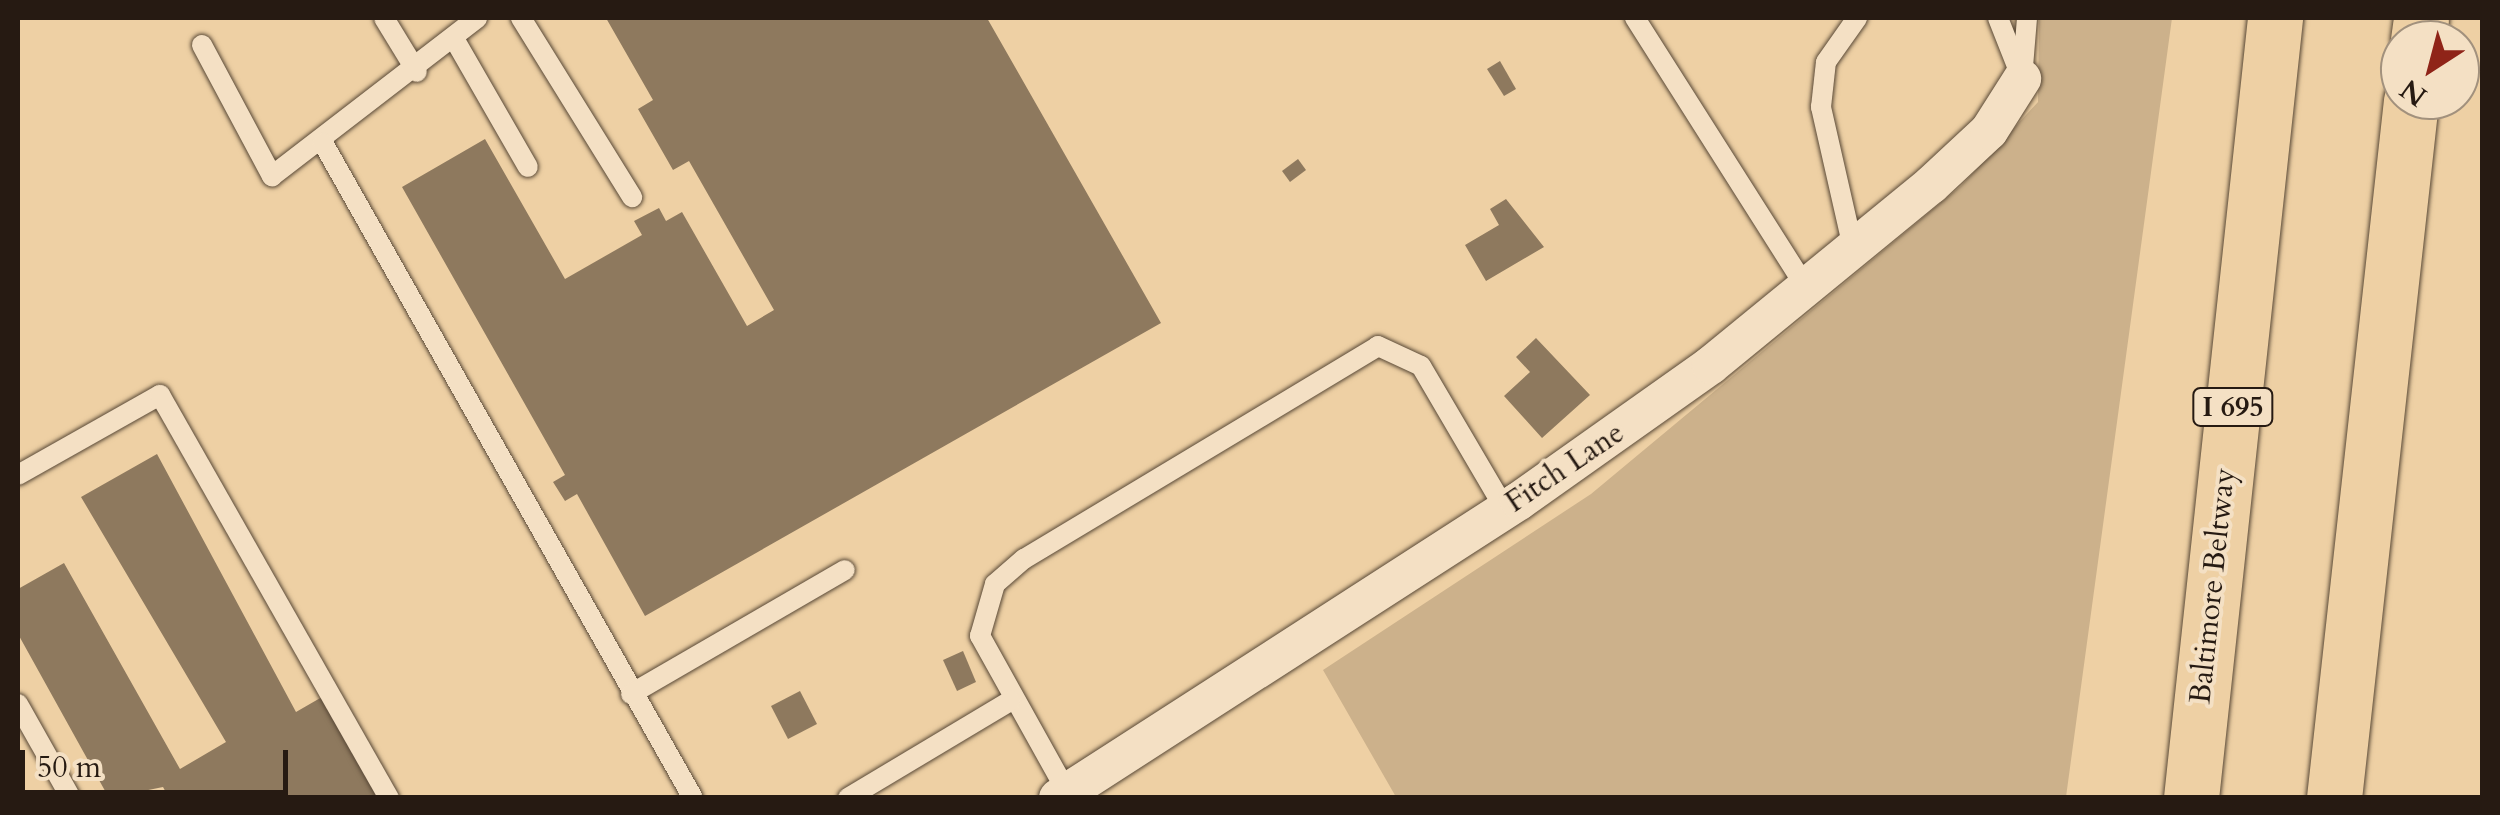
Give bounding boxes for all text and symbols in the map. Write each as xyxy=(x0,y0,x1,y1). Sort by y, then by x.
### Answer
north arrow xyxy=(2380,20,2480,120)
text: N xyxy=(2393,70,2435,115)
road number: I 695 xyxy=(2190,384,2276,430)
street label: Fitch Lane xyxy=(1499,415,1631,521)
street label: Baltimore Beltway xyxy=(2183,466,2243,706)
scale bar xyxy=(25,730,292,792)
text: 50 m xyxy=(37,747,101,788)

